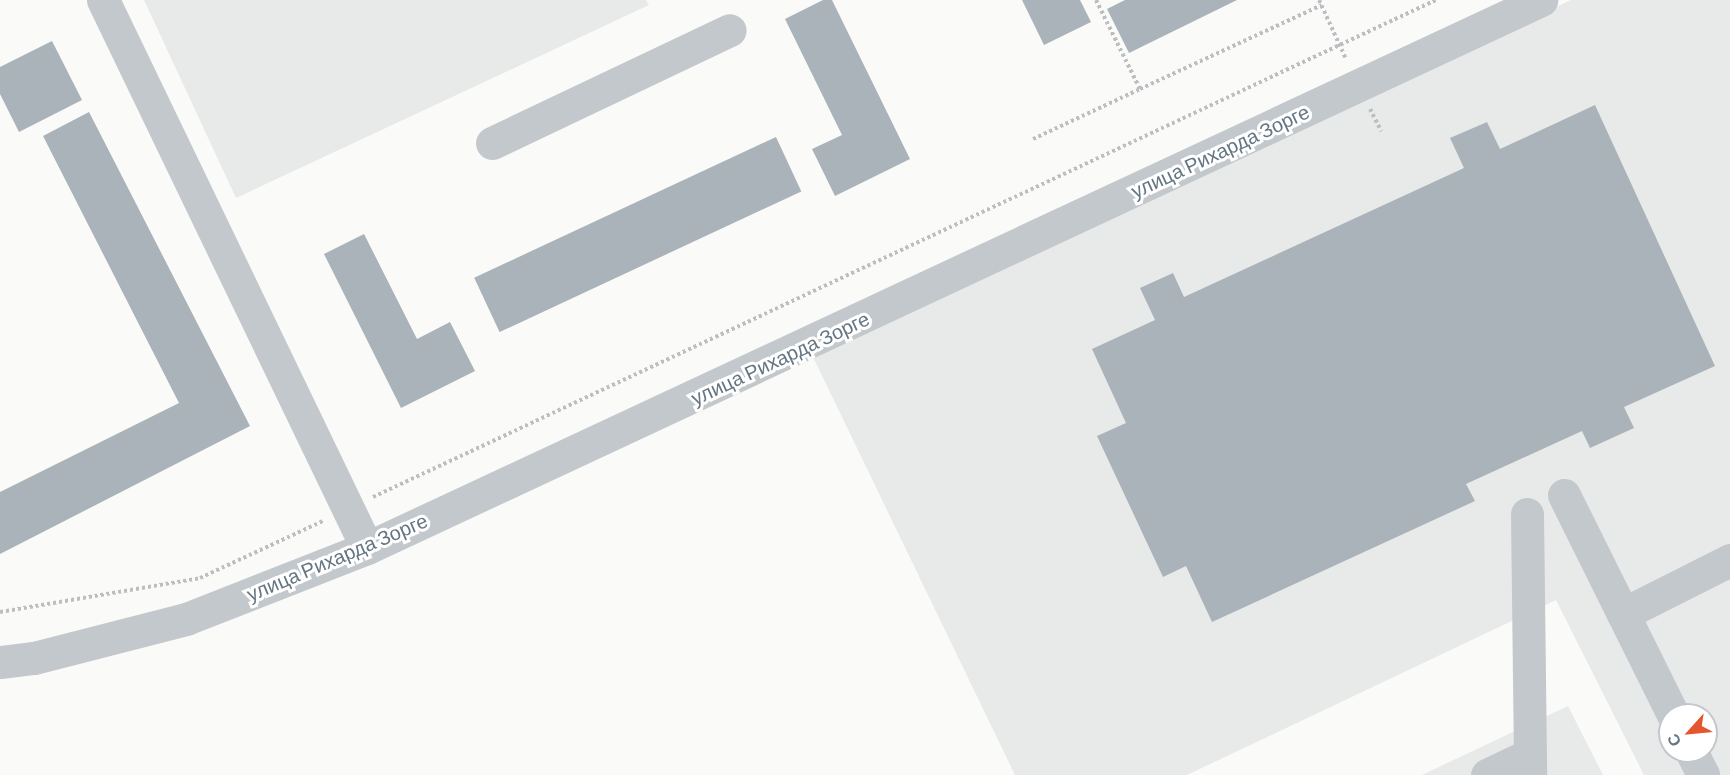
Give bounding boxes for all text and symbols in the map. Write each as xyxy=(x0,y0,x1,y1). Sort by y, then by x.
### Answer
street label: улица Рихарда Зорге xyxy=(1127,99,1313,203)
street label: улица Рихарда Зорге xyxy=(687,306,873,410)
street label: улица Рихарда Зорге xyxy=(243,508,431,606)
north arrow xyxy=(1658,703,1718,763)
text: С xyxy=(1662,731,1684,750)

